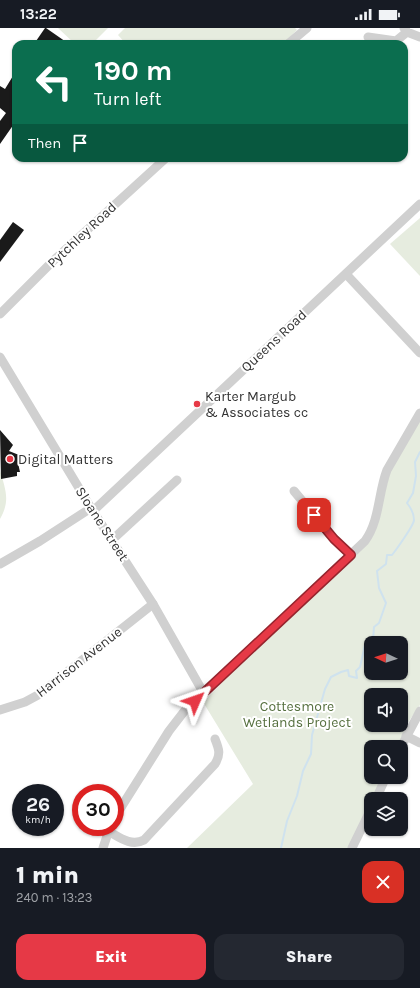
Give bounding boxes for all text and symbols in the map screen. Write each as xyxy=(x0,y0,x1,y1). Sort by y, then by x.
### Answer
text: 13:22 xyxy=(20,5,57,23)
text: 190 m xyxy=(94,54,172,87)
icon: left xyxy=(28,56,80,108)
text: Turn left xyxy=(94,88,162,110)
icon: arrive xyxy=(69,132,91,154)
text: Then xyxy=(28,134,61,152)
street label: Pytchley Road xyxy=(44,199,120,271)
street label: Queens Road xyxy=(238,306,310,376)
place label: Karter Margub & Associates cc xyxy=(205,388,308,421)
marker: Karter Margub & Associates cc xyxy=(192,399,202,409)
place label: Digital Matters xyxy=(18,451,113,468)
marker: Digital Matters xyxy=(5,454,15,464)
street label: Sloane Street xyxy=(72,484,132,564)
pin xyxy=(297,498,331,532)
icon: arrive xyxy=(303,504,325,526)
street label: Harrison Avenue xyxy=(33,623,125,701)
north arrow xyxy=(364,636,408,680)
map controls xyxy=(364,636,408,836)
position arrow xyxy=(174,680,216,722)
button: sound xyxy=(364,688,408,732)
park label: Cottesmore Wetlands Project xyxy=(243,698,351,731)
button: search xyxy=(364,740,408,784)
speed limit sign: 30 xyxy=(72,784,124,836)
button: layers xyxy=(364,792,408,836)
text: 26 xyxy=(26,793,50,816)
text: km/h xyxy=(25,814,51,826)
text: 1 min xyxy=(16,861,79,889)
button: close xyxy=(362,861,404,903)
text: 240 m · 13:23 xyxy=(16,890,92,905)
button: Exit xyxy=(16,934,206,980)
button: Share xyxy=(214,934,404,980)

